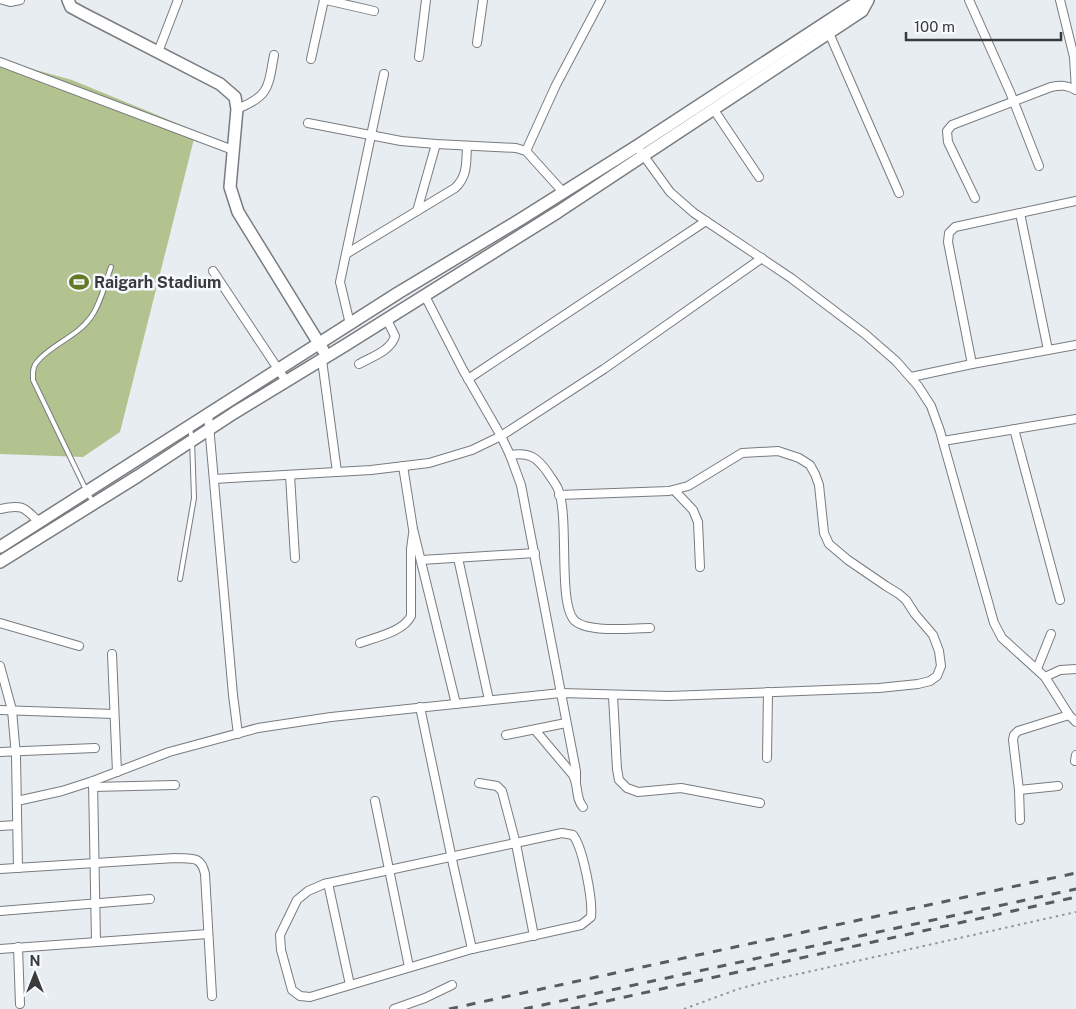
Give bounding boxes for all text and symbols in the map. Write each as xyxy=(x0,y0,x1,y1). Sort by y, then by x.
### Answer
scale bar xyxy=(906,10,1061,42)
text: 100 m xyxy=(914,18,955,35)
sports icon: Raigarh Stadium xyxy=(68,271,90,293)
place label: Raigarh Stadium xyxy=(94,273,221,292)
north arrow xyxy=(10,949,60,999)
text: N xyxy=(30,953,40,969)

